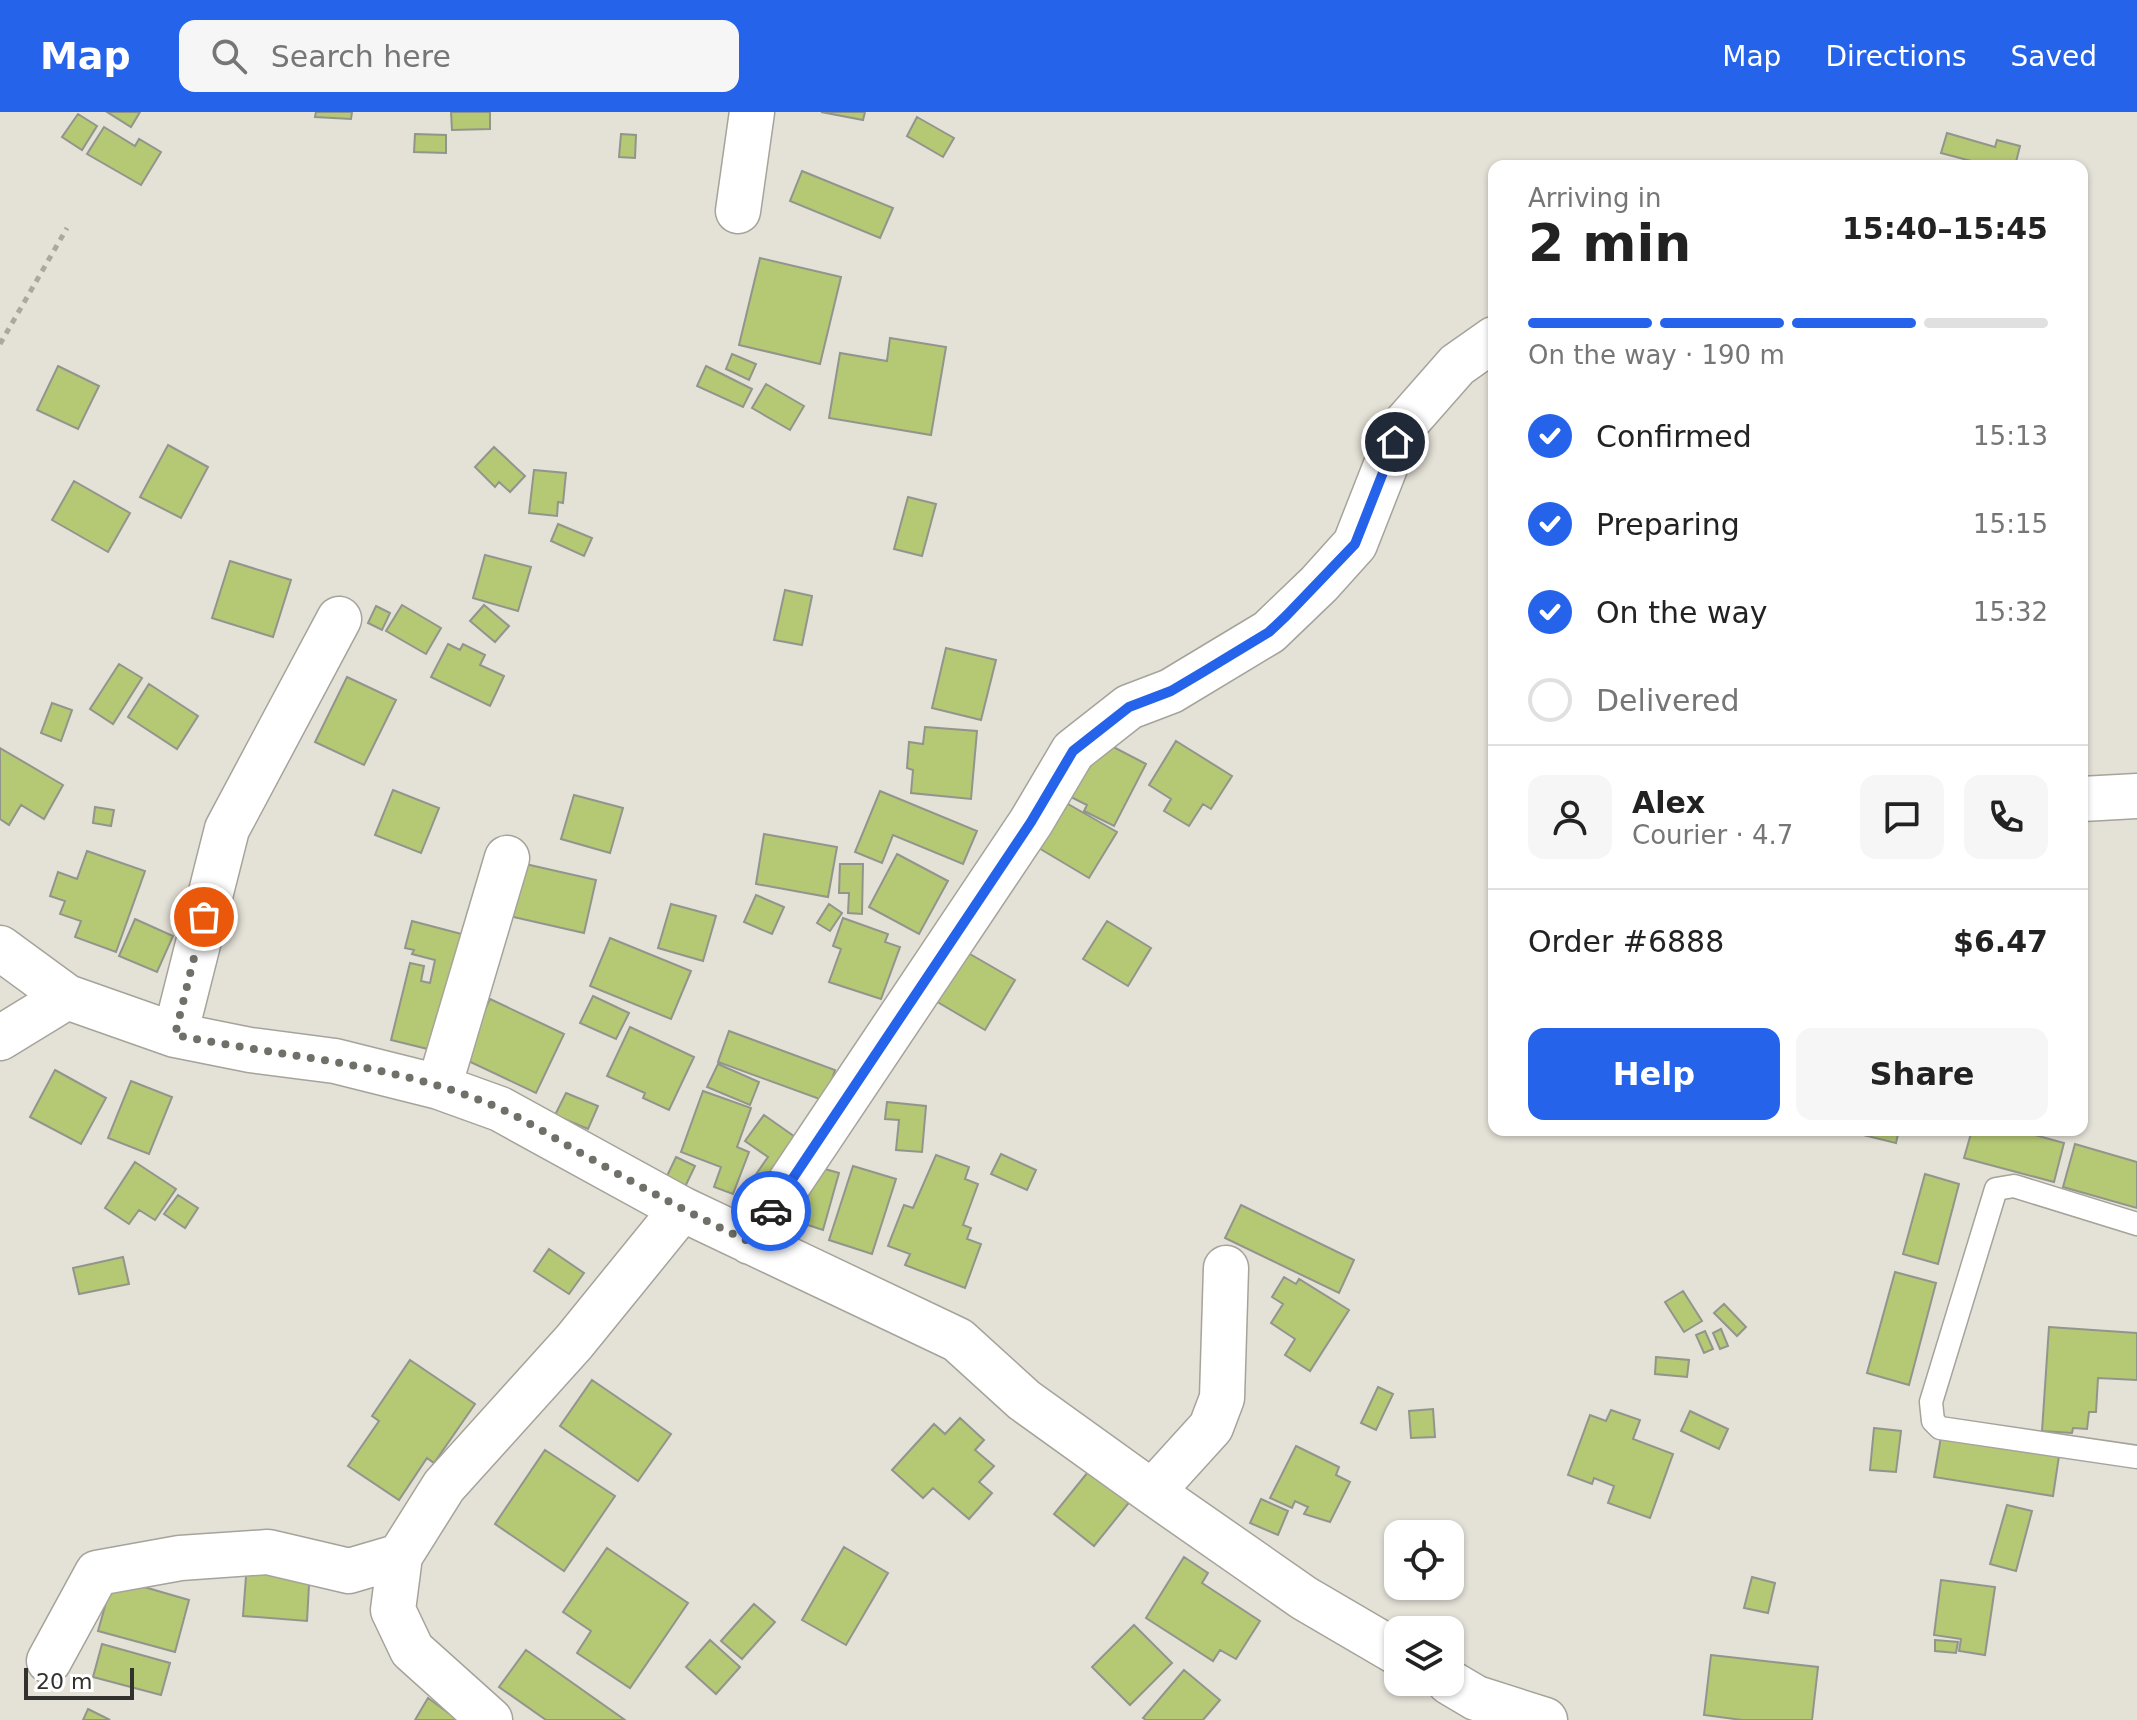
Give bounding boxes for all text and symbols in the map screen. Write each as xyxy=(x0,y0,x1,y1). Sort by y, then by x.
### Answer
search box xyxy=(179,20,739,92)
text: Map xyxy=(40,34,131,78)
icon: search xyxy=(207,34,251,78)
text: Search here xyxy=(271,39,451,74)
text: Map xyxy=(1722,40,1781,73)
text: Directions xyxy=(1825,40,1966,73)
text: Saved xyxy=(2010,40,2097,73)
text: Arriving in xyxy=(1528,183,1662,213)
text: 15:40–15:45 xyxy=(1842,211,2048,246)
text: 2 min xyxy=(1528,213,1691,273)
text: On the way · 190 m xyxy=(1528,340,1785,370)
pin xyxy=(1361,408,1429,476)
icon: check xyxy=(1528,414,1572,458)
text: Confirmed xyxy=(1596,419,1752,454)
icon: home xyxy=(1373,420,1417,464)
text: 15:13 xyxy=(1973,421,2048,451)
icon: check xyxy=(1528,502,1572,546)
text: Preparing xyxy=(1596,507,1740,542)
text: 15:15 xyxy=(1973,509,2048,539)
icon: check xyxy=(1528,590,1572,634)
text: On the way xyxy=(1596,595,1768,630)
text: 15:32 xyxy=(1973,597,2048,627)
text: Delivered xyxy=(1596,683,1740,718)
button: person xyxy=(1528,775,1612,859)
button: chat xyxy=(1860,775,1944,859)
button: phone xyxy=(1964,775,2048,859)
text: Alex xyxy=(1632,785,1705,820)
text: Courier · 4.7 xyxy=(1632,820,1793,850)
pin xyxy=(170,883,238,951)
icon: bag xyxy=(182,895,226,939)
text: Order #6888 xyxy=(1528,924,1724,959)
text: $6.47 xyxy=(1953,924,2048,959)
button: Help xyxy=(1528,1028,1780,1120)
button: Share xyxy=(1796,1028,2048,1120)
courier xyxy=(731,1171,811,1251)
icon: car xyxy=(749,1189,793,1233)
map controls xyxy=(1384,1520,1464,1696)
button: locate xyxy=(1384,1520,1464,1600)
button: layers xyxy=(1384,1616,1464,1696)
scale bar xyxy=(24,1664,134,1700)
text: 20 m xyxy=(36,1669,92,1694)

